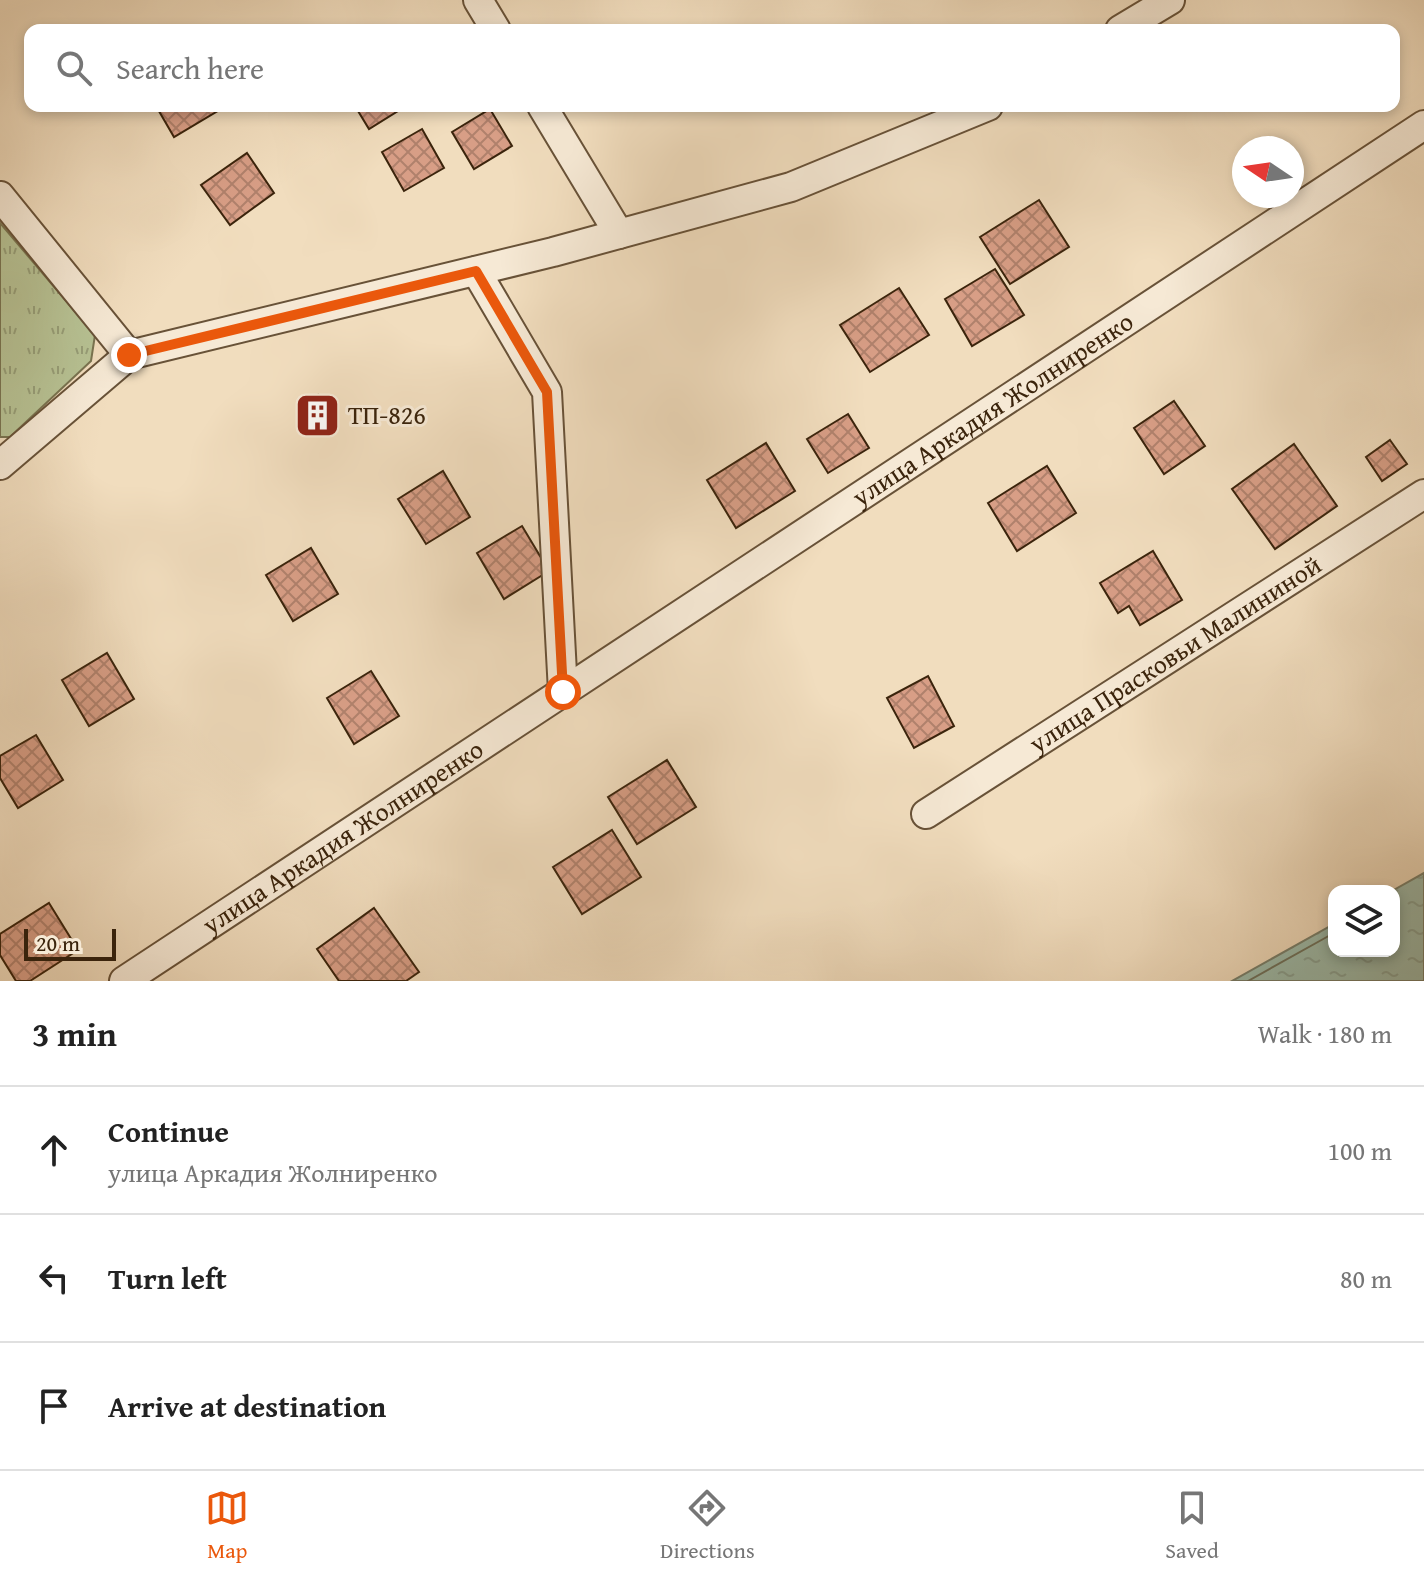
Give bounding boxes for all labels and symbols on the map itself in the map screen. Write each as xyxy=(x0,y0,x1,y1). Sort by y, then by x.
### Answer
north arrow xyxy=(1232,136,1304,208)
street label: улица Аркадия Жолниренко xyxy=(843,302,1141,516)
route end xyxy=(111,337,147,373)
building icon: ТП-826 xyxy=(293,391,341,439)
place label: ТП-826 xyxy=(348,395,426,434)
street label: улица Прасковьи Малининой xyxy=(1020,545,1329,763)
route start xyxy=(545,674,581,710)
street label: улица Аркадия Жолниренко xyxy=(193,730,491,944)
scale bar xyxy=(24,925,116,961)

